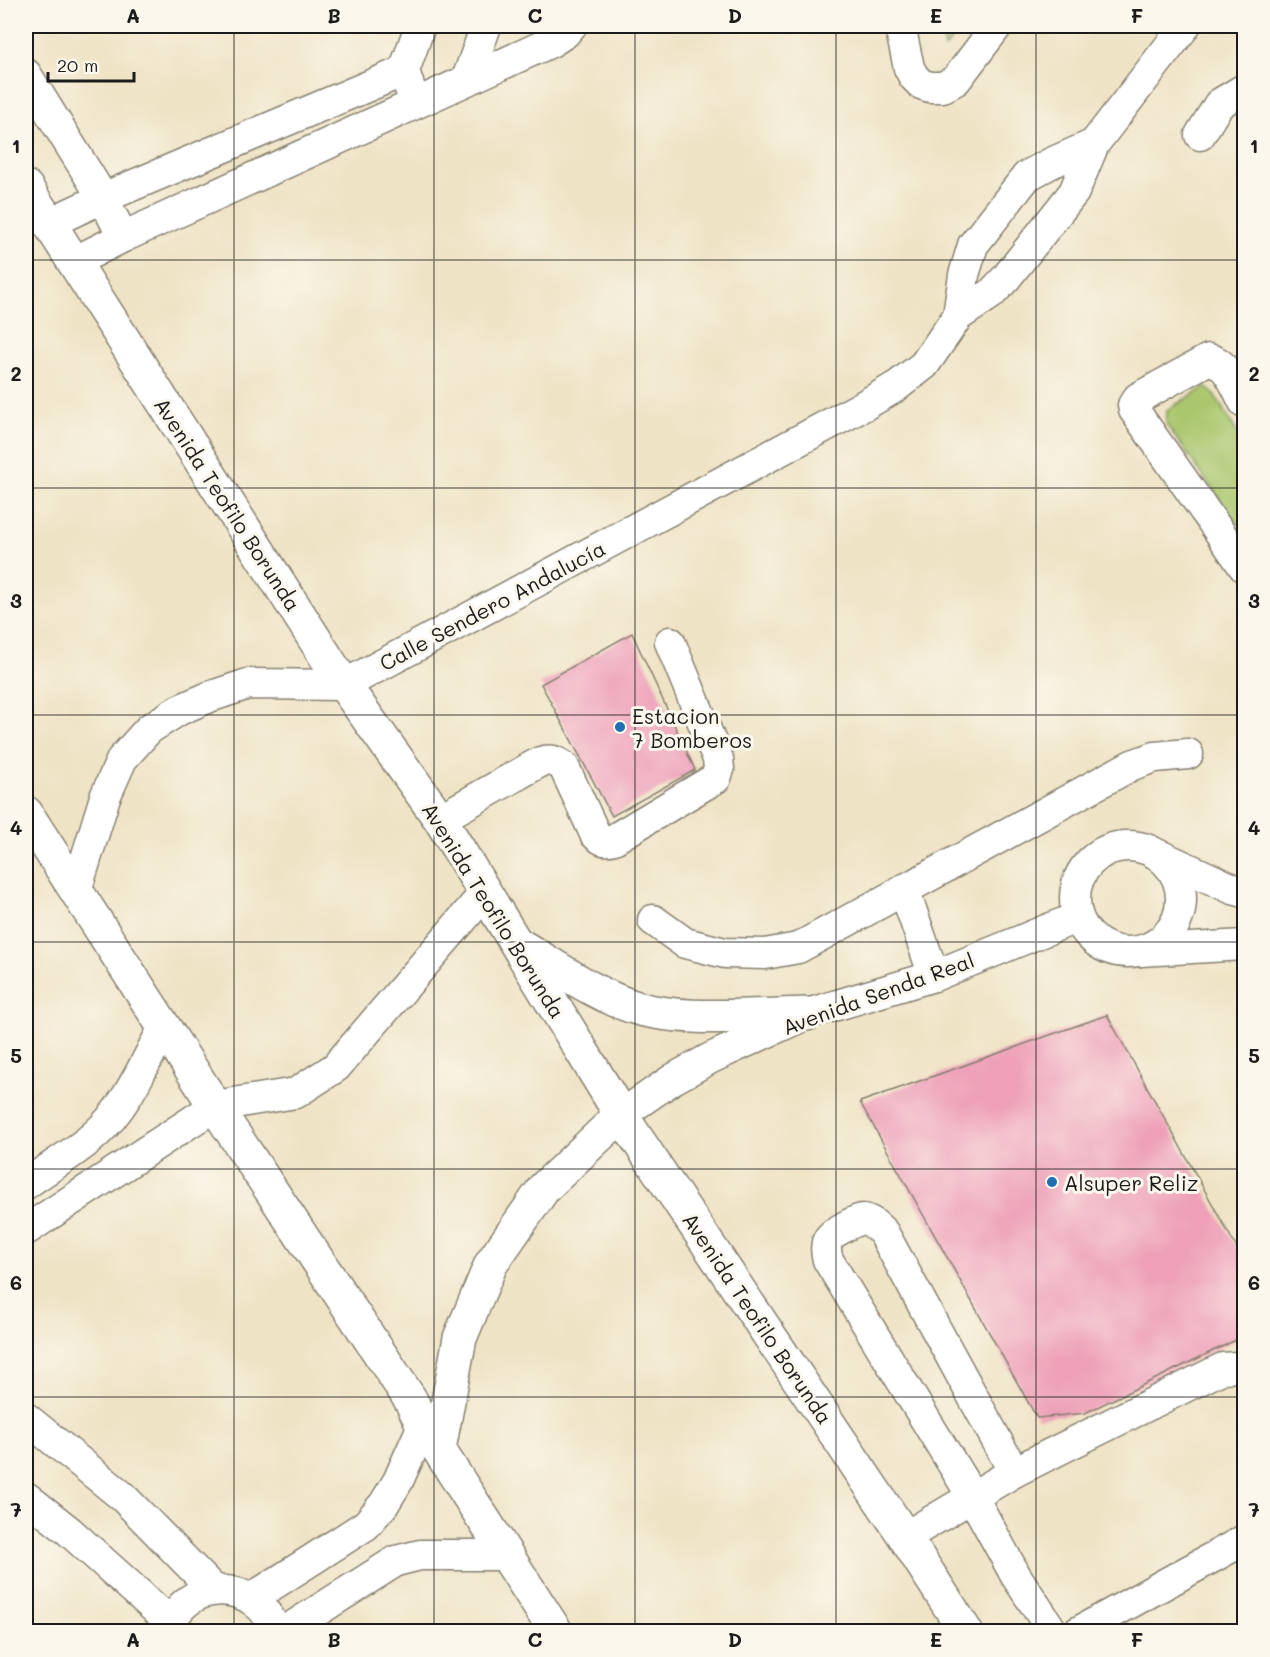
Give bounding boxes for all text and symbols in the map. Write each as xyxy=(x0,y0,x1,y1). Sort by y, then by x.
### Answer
text: A xyxy=(126,2,140,28)
text: B xyxy=(327,2,341,28)
text: C xyxy=(528,2,543,28)
text: D xyxy=(728,2,742,28)
text: E xyxy=(930,2,942,28)
text: F xyxy=(1131,2,1144,28)
scale bar xyxy=(48,45,134,83)
text: 20 m xyxy=(57,53,98,77)
text: 1 xyxy=(12,132,20,158)
text: 1 xyxy=(1250,132,1258,158)
text: 2 xyxy=(10,360,22,386)
text: 2 xyxy=(1248,360,1260,386)
street label: Avenida Teofilo Borunda xyxy=(149,392,307,616)
street label: Calle Sendero Andalucía xyxy=(374,534,610,676)
text: 3 xyxy=(10,587,22,613)
text: 3 xyxy=(1248,587,1260,613)
place label: Estacion 7 Bomberos xyxy=(632,702,752,753)
marker: Estacion 7 Bomberos xyxy=(613,720,627,734)
street label: Avenida Teofilo Borunda xyxy=(416,797,572,1023)
text: 4 xyxy=(10,814,23,840)
text: 4 xyxy=(1248,814,1261,840)
street label: Avenida Senda Real xyxy=(778,946,978,1040)
text: 5 xyxy=(10,1042,22,1068)
text: 5 xyxy=(1248,1042,1260,1068)
place label: Alsuper Reliz xyxy=(1064,1169,1199,1196)
marker: Alsuper Reliz xyxy=(1045,1175,1059,1189)
street label: Avenida Teofilo Borunda xyxy=(677,1207,839,1429)
text: 6 xyxy=(10,1269,22,1295)
text: 6 xyxy=(1248,1269,1260,1295)
text: 7 xyxy=(10,1496,22,1522)
text: 7 xyxy=(1248,1496,1260,1522)
text: A xyxy=(126,1626,140,1652)
text: B xyxy=(327,1626,341,1652)
text: C xyxy=(528,1626,543,1652)
text: D xyxy=(728,1626,742,1652)
text: E xyxy=(930,1626,942,1652)
text: F xyxy=(1131,1626,1144,1652)

